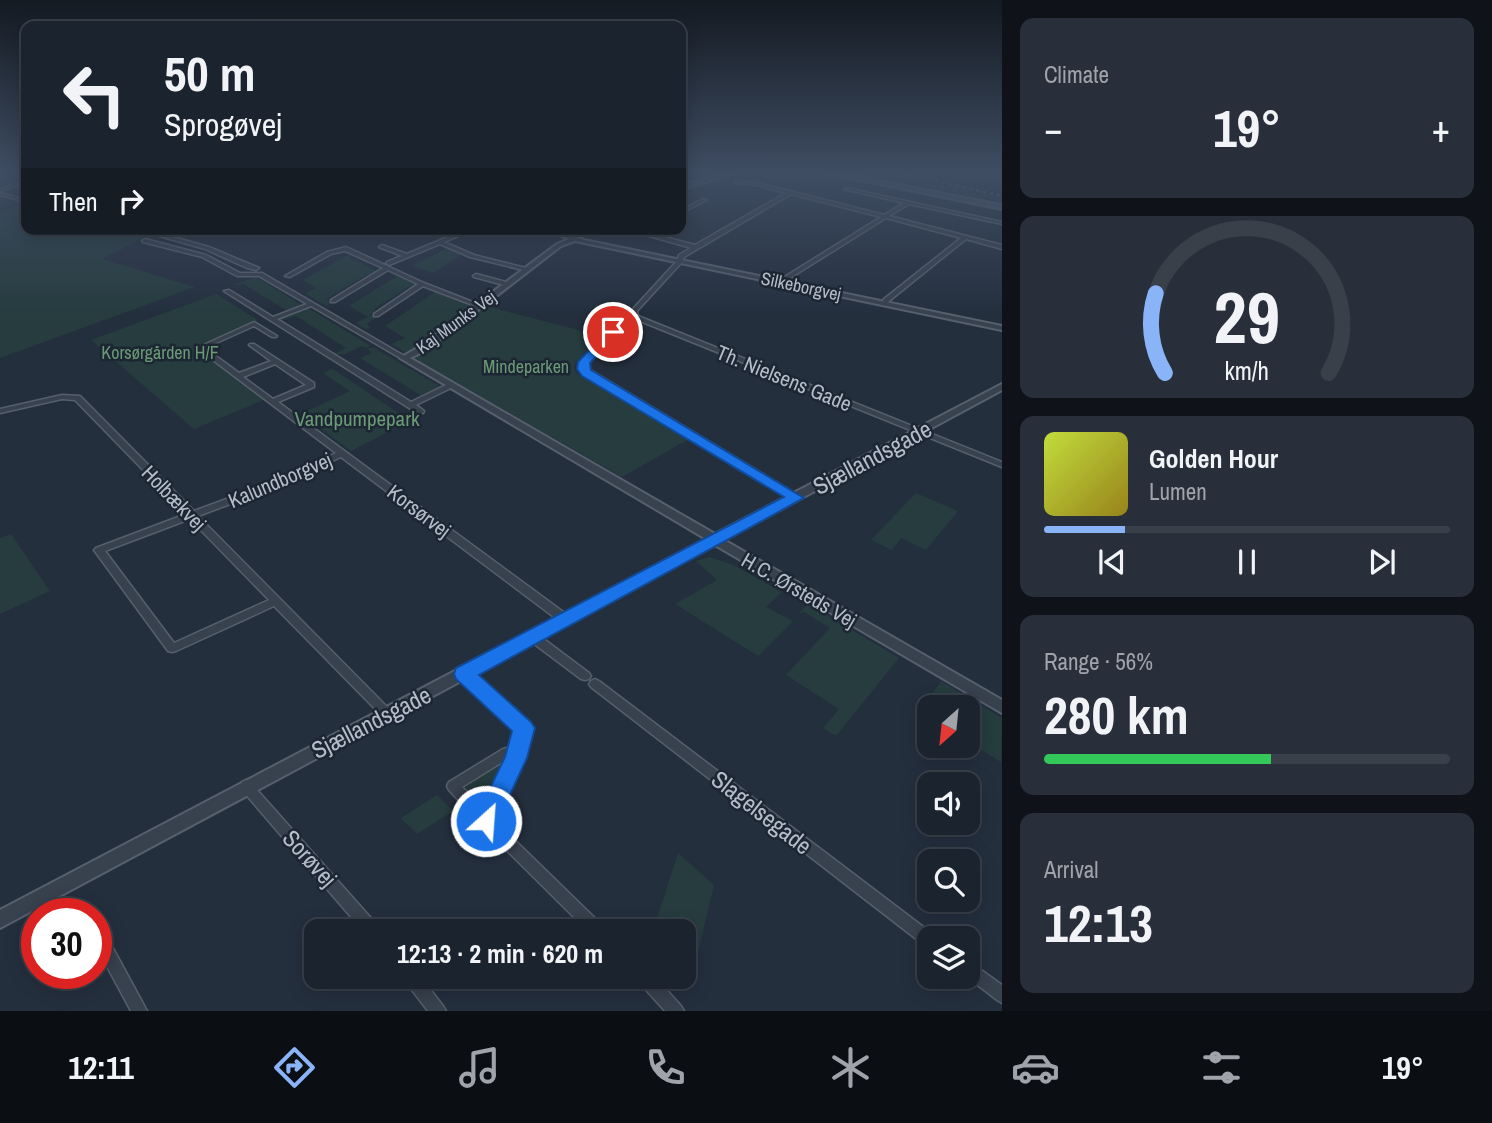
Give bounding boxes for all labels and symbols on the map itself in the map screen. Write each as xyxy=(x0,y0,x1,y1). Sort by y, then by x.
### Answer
street label: Silkeborgvej xyxy=(759,265,843,307)
street label: Kaj Munks Vej xyxy=(411,284,501,360)
pin xyxy=(583,302,643,362)
street label: Th. Nielsens Gade xyxy=(712,338,856,418)
park label: Korsørgården H/F xyxy=(101,340,219,365)
park label: Mindeparken xyxy=(483,354,569,379)
park label: Vandpumpepark xyxy=(294,404,420,433)
street label: Sjællandsgade xyxy=(807,412,937,502)
street label: Kalundborgvej xyxy=(224,445,336,515)
street label: Holbækvej xyxy=(135,459,213,537)
street label: Korsørvej xyxy=(381,478,457,544)
street label: H.C. Ørsteds Vej xyxy=(736,545,862,635)
street label: Sjællandsgade xyxy=(306,678,436,766)
north arrow xyxy=(917,695,980,758)
street label: Slagelsegade xyxy=(705,763,819,861)
position arrow xyxy=(449,784,523,858)
street label: Sorøvej xyxy=(276,822,344,894)
speed limit sign: 30 xyxy=(21,898,112,989)

